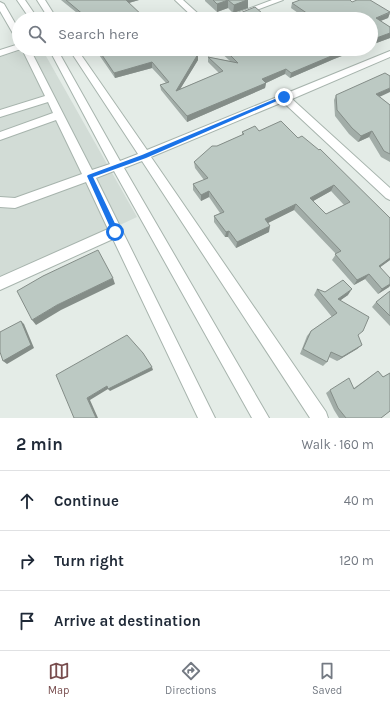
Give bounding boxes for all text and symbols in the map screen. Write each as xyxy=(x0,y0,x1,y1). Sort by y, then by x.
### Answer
search box xyxy=(12,12,378,56)
icon: search xyxy=(26,23,48,45)
text: Search here xyxy=(58,25,139,43)
route end xyxy=(275,88,293,106)
route start xyxy=(106,223,124,241)
text: 2 min xyxy=(16,434,63,454)
text: Walk · 160 m xyxy=(301,437,374,452)
icon: ahead xyxy=(16,490,38,512)
text: Continue xyxy=(54,492,119,510)
text: 40 m xyxy=(344,493,374,508)
icon: right xyxy=(16,550,38,572)
text: Turn right xyxy=(54,552,124,570)
text: 120 m xyxy=(339,553,374,568)
icon: arrive xyxy=(16,610,38,632)
text: Arrive at destination xyxy=(54,612,201,630)
tab: Map xyxy=(48,660,70,697)
tab: Directions xyxy=(165,660,217,697)
tab: Saved xyxy=(312,660,342,697)

